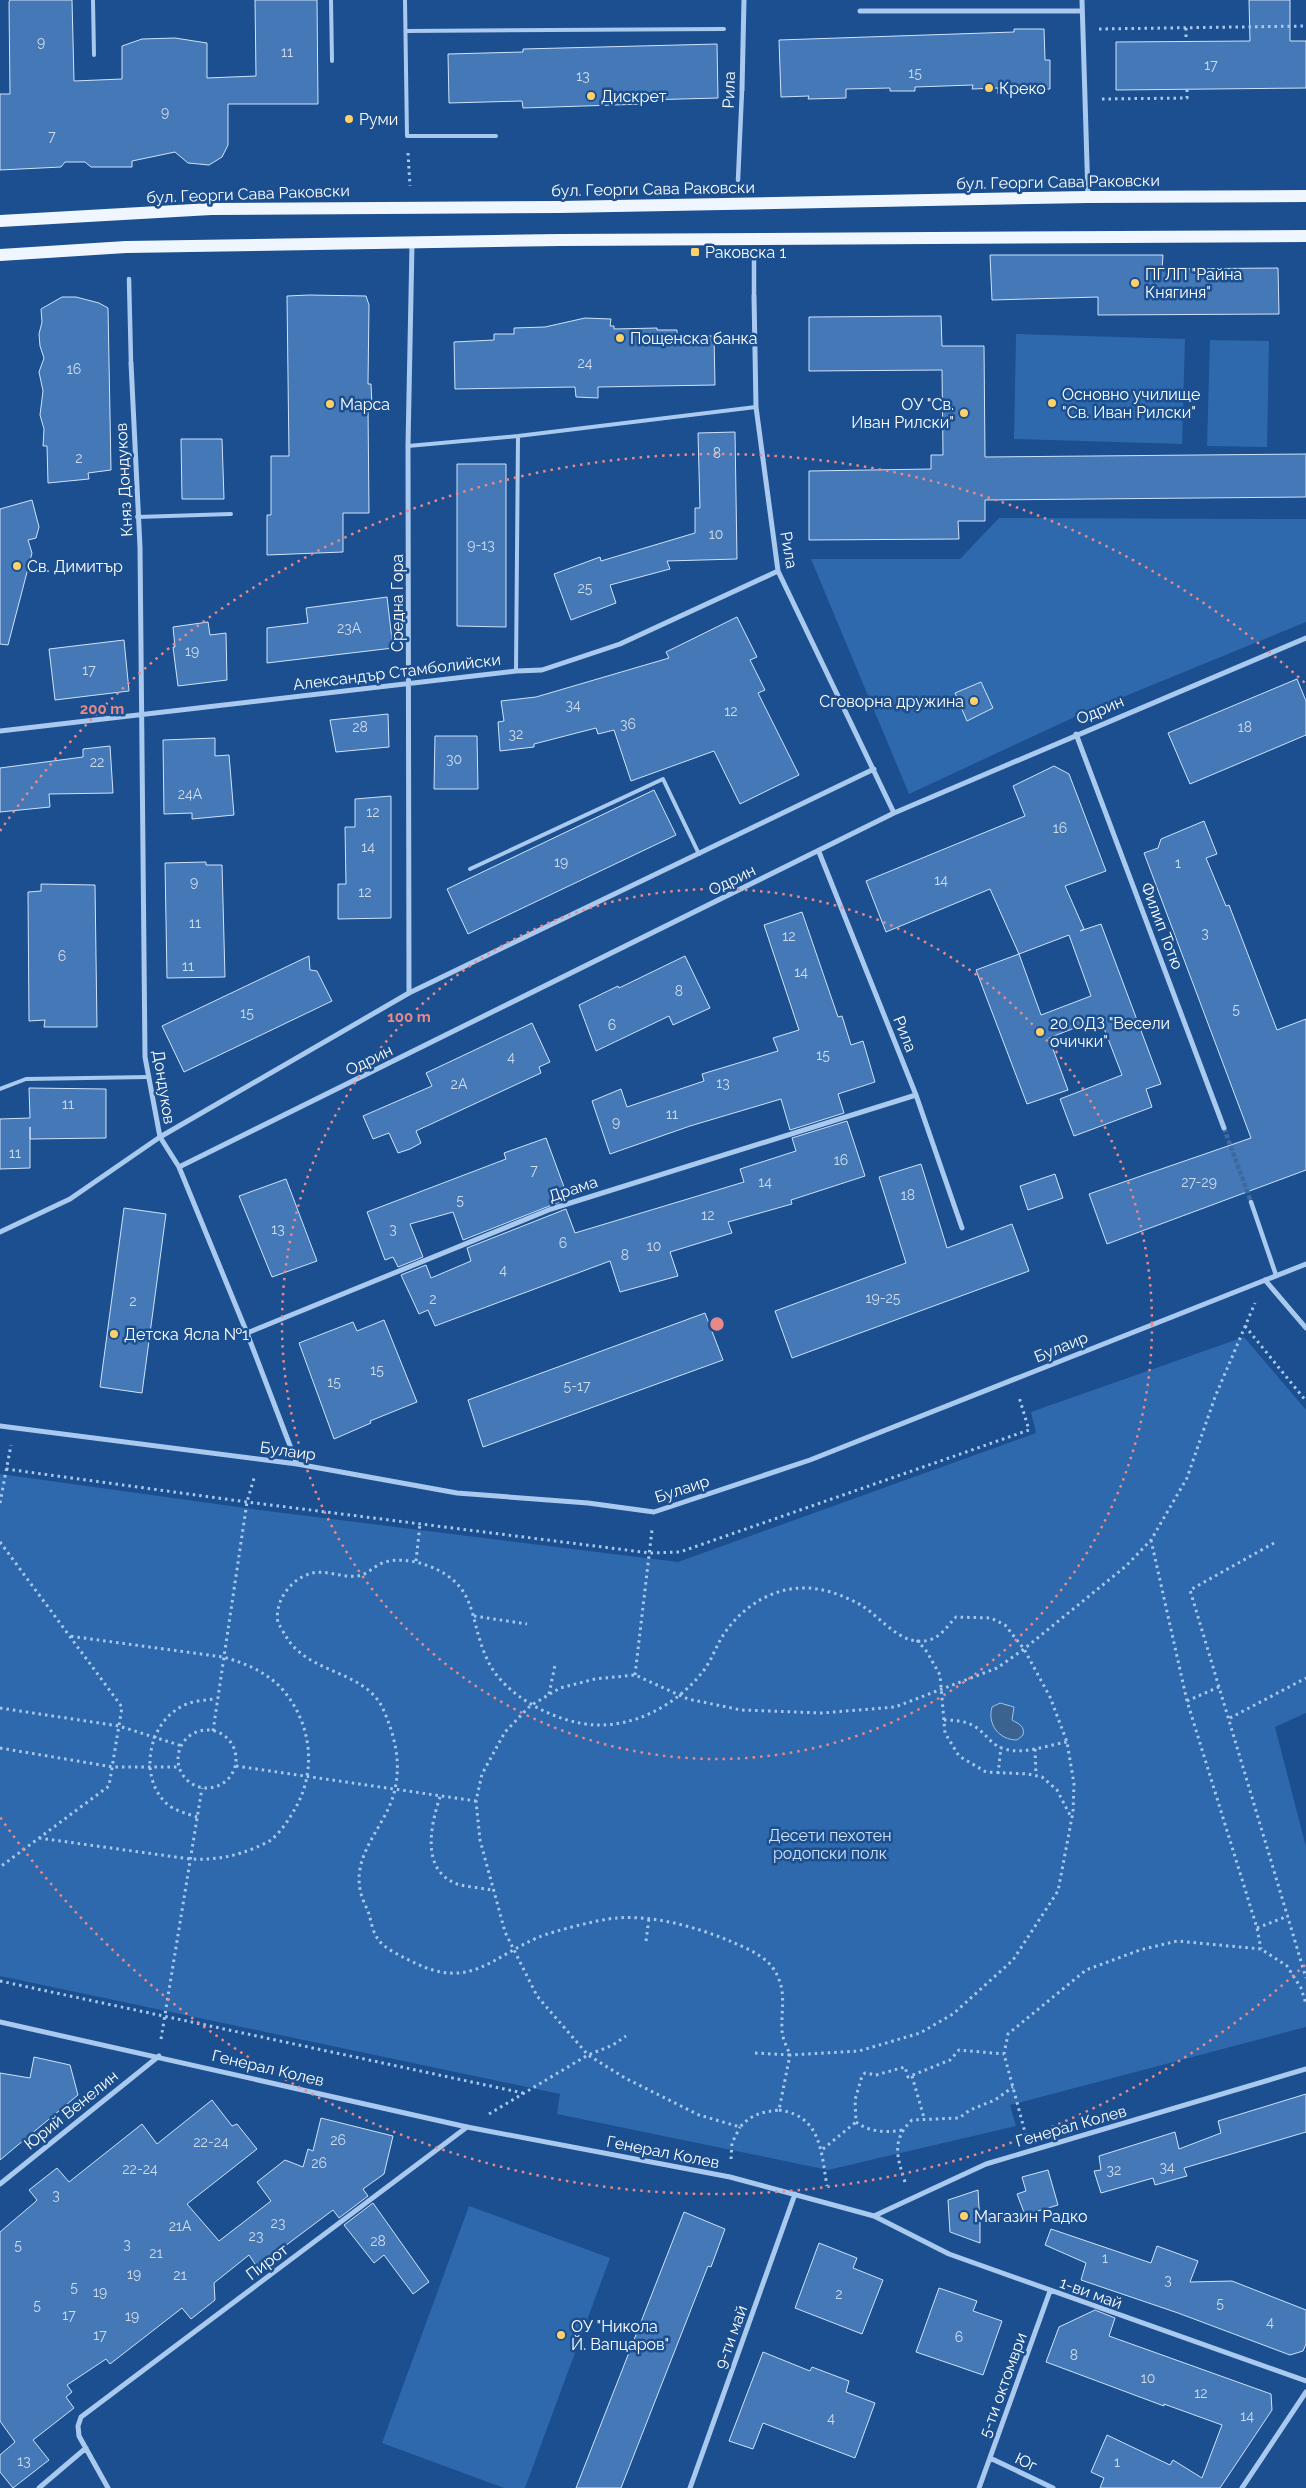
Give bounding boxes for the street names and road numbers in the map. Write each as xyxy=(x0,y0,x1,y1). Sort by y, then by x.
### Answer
street label: Рила xyxy=(719,71,739,109)
street label: бул. Георги Сава Раковски xyxy=(956,171,1160,193)
street label: бул. Георги Сава Раковски xyxy=(551,178,755,200)
street label: бул. Георги Сава Раковски xyxy=(146,181,350,207)
street label: Княз Дондуков xyxy=(112,423,136,537)
street label: Рила xyxy=(776,530,802,570)
street label: Средна Гора xyxy=(388,554,407,652)
street label: Александър Стамболийски xyxy=(292,650,502,694)
street label: Одрин xyxy=(1073,691,1127,729)
street label: Одрин xyxy=(705,860,759,900)
street label: Филип Тотю xyxy=(1137,880,1187,972)
street label: Рила xyxy=(889,1013,921,1055)
street label: Одрин xyxy=(342,1040,396,1080)
street label: Дондуков xyxy=(149,1049,179,1125)
street label: Драма xyxy=(546,1172,600,1206)
street label: Булаир xyxy=(1031,1328,1091,1366)
street label: Булаир xyxy=(259,1438,317,1464)
street label: Булаир xyxy=(652,1471,712,1507)
street label: Генерал Колев xyxy=(210,2046,326,2090)
street label: Юрий Венелин xyxy=(20,2066,122,2154)
street label: Генерал Колев xyxy=(1013,2101,1129,2151)
street label: Генерал Колев xyxy=(605,2132,721,2172)
street label: Пирот xyxy=(242,2240,292,2284)
street label: 1-ви май xyxy=(1057,2273,1125,2313)
street label: 9-ти май xyxy=(711,2303,751,2371)
street label: 5-ти октомври xyxy=(975,2330,1031,2440)
street label: Юг xyxy=(1012,2449,1040,2475)

